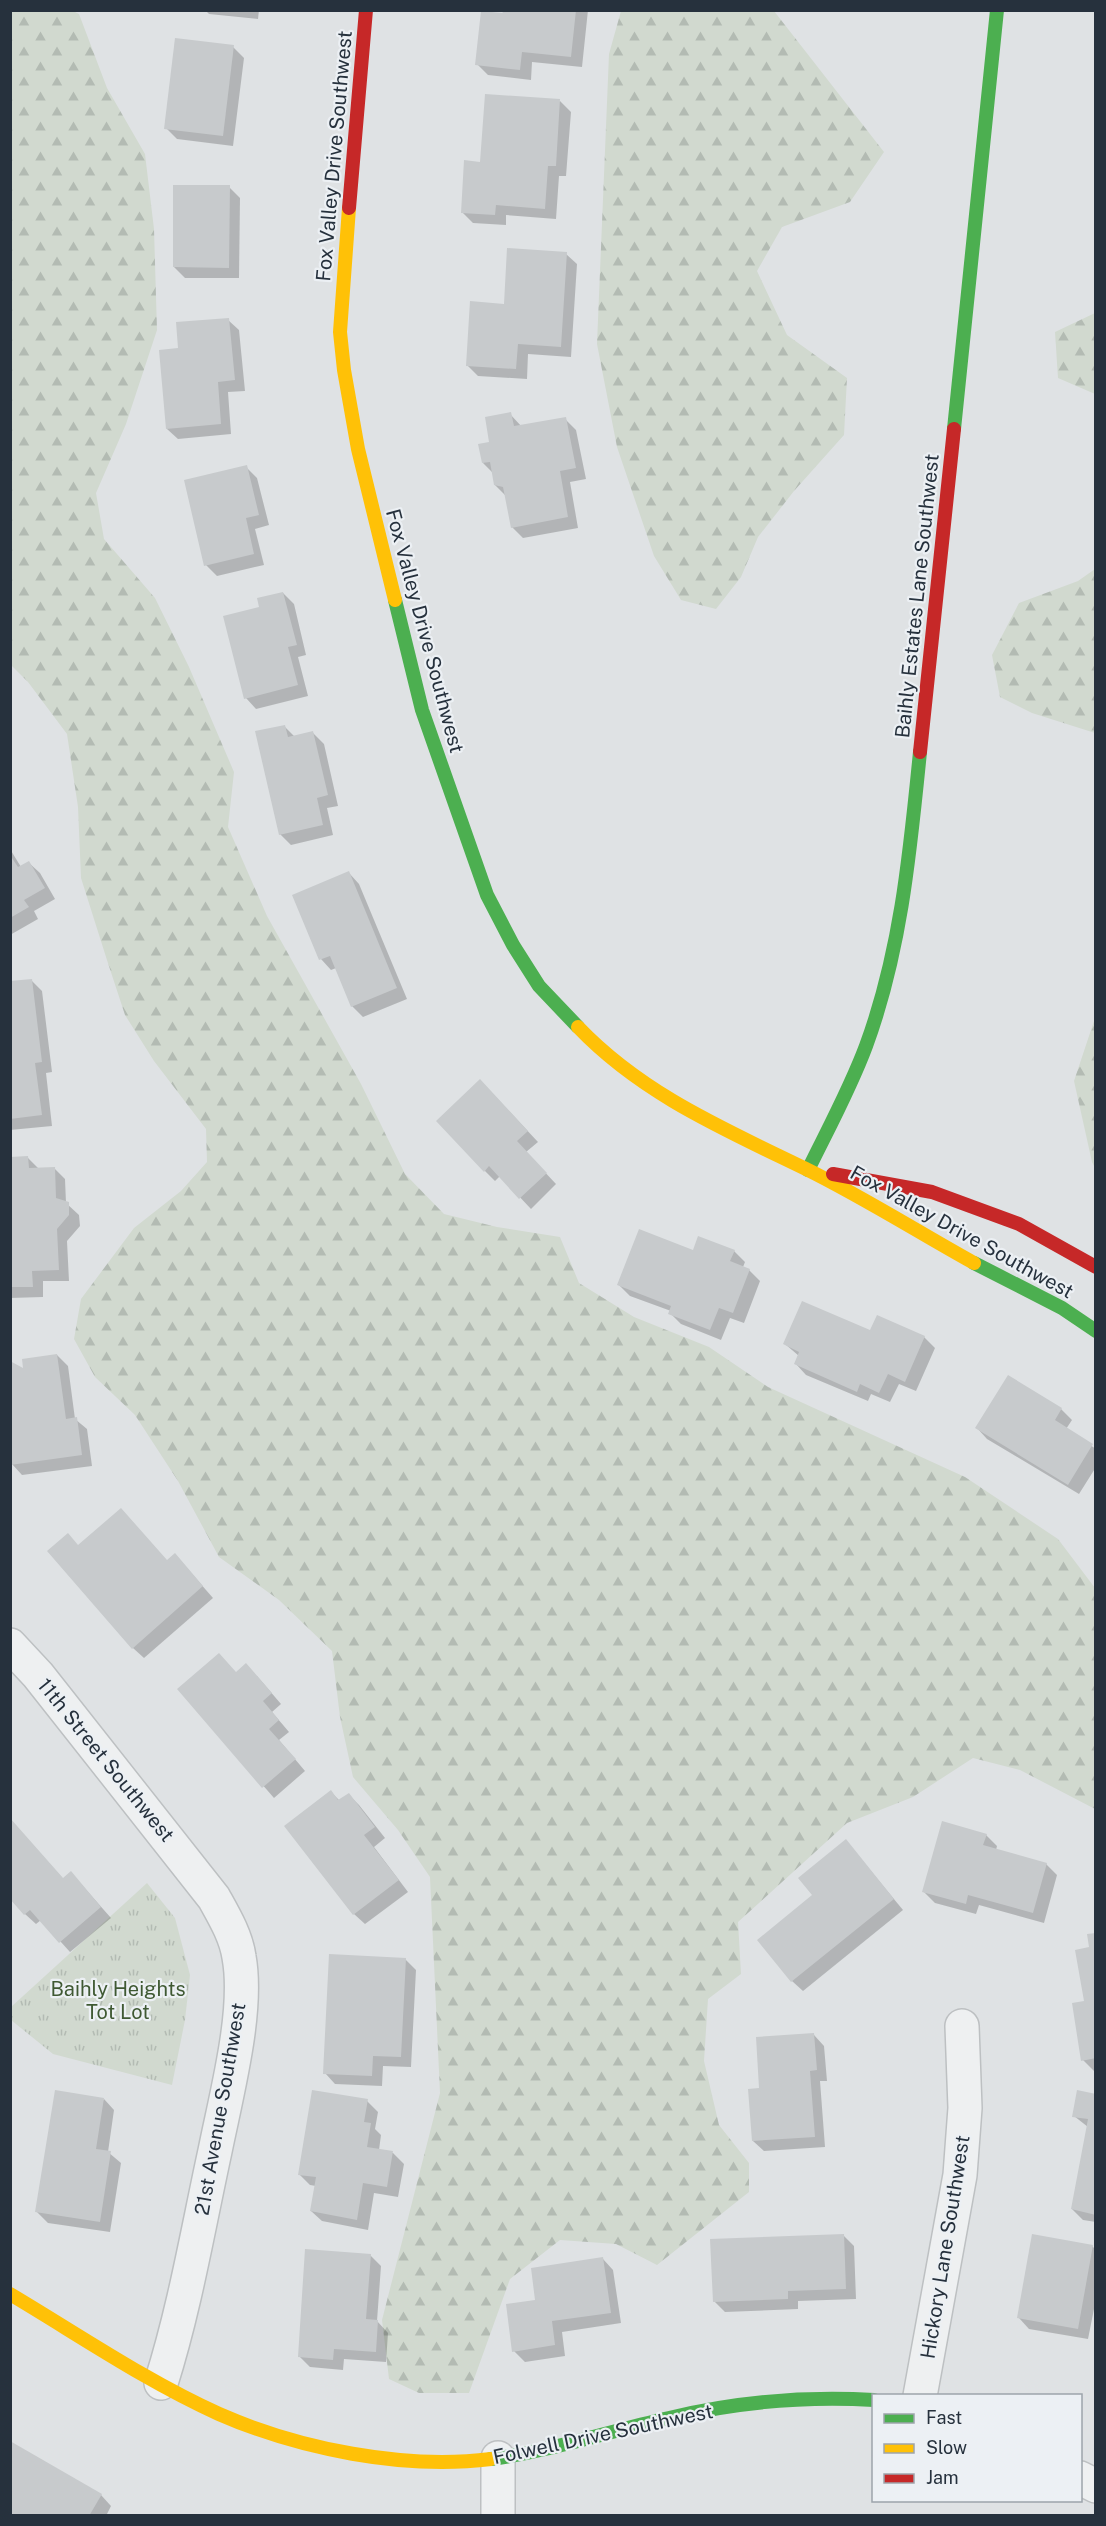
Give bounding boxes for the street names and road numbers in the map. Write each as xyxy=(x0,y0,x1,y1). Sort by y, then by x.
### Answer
street label: Fox Valley Drive Southwest xyxy=(311,30,357,282)
street label: Baihly Estates Lane Southwest xyxy=(890,453,944,739)
street label: Fox Valley Drive Southwest xyxy=(381,506,469,756)
street label: Fox Valley Drive Southwest xyxy=(846,1160,1078,1304)
street label: 11th Street Southwest xyxy=(33,1673,179,1847)
street label: 21st Avenue Southwest xyxy=(189,2001,251,2217)
street label: Hickory Lane Southwest xyxy=(915,2133,975,2361)
street label: Folwell Drive Southwest xyxy=(491,2399,715,2469)

